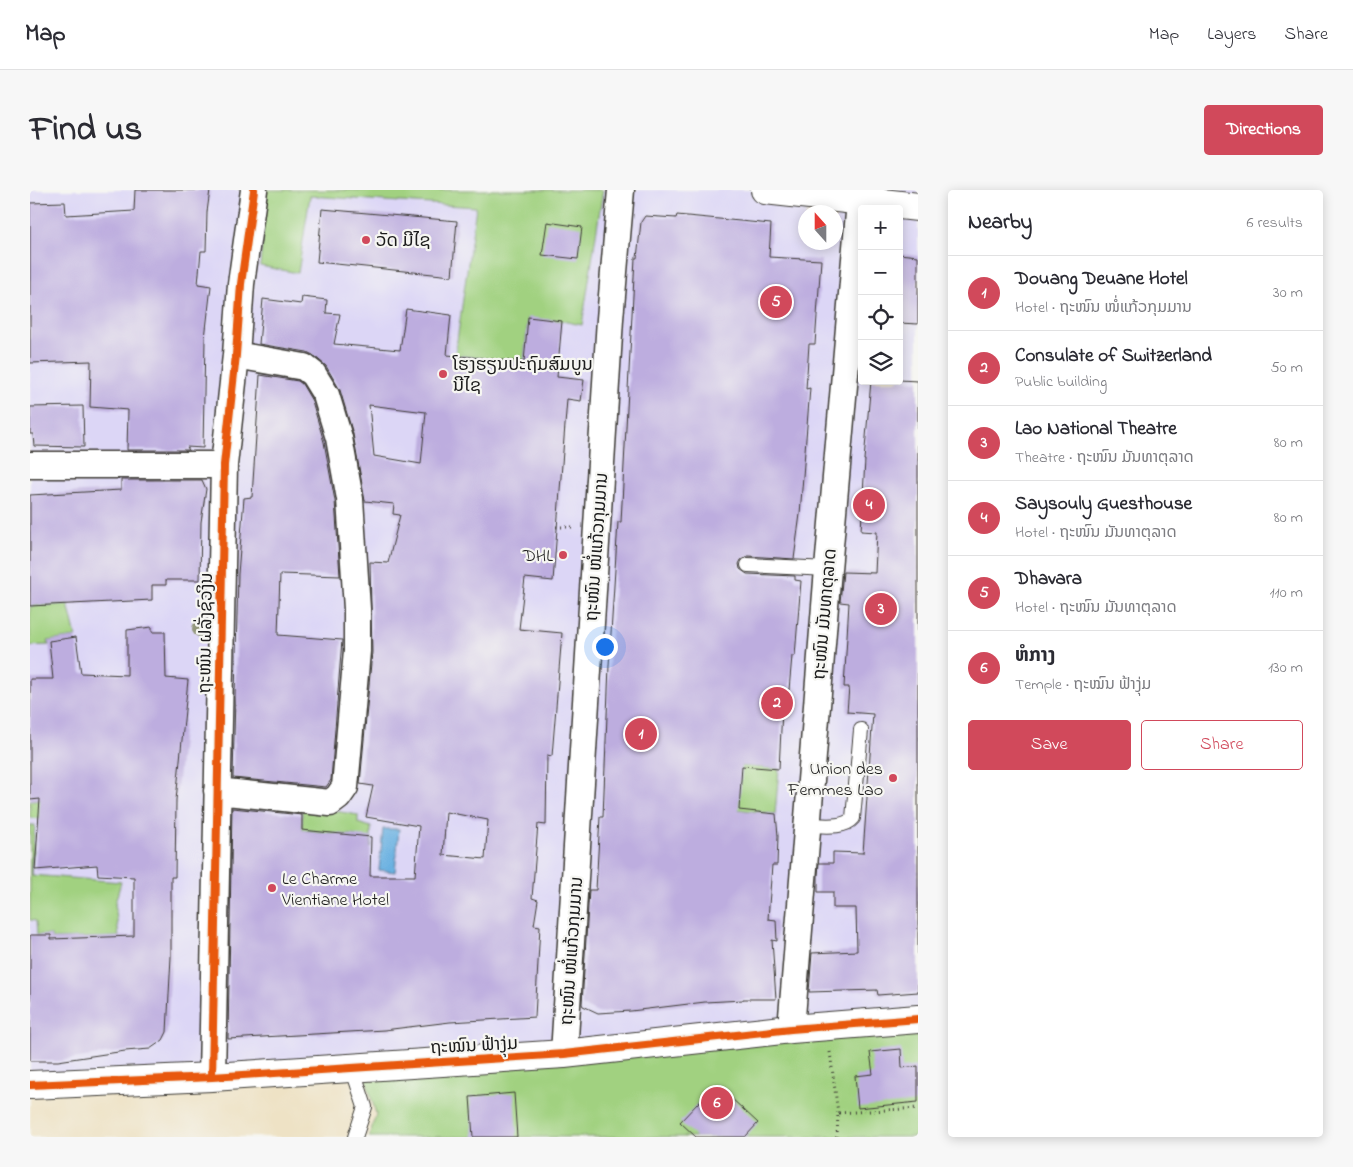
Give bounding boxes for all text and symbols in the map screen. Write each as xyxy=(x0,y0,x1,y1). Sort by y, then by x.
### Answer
text: Map xyxy=(25,17,66,52)
text: Map xyxy=(1149,22,1179,48)
text: Layers xyxy=(1207,22,1257,48)
text: Share xyxy=(1285,22,1328,48)
text: Find us xyxy=(30,105,142,156)
button: Directions xyxy=(1204,105,1323,155)
north arrow xyxy=(798,205,843,250)
map controls xyxy=(858,205,903,385)
button: + xyxy=(858,205,903,250)
text: Nearby xyxy=(968,208,1032,238)
text: 6 results xyxy=(1246,211,1303,235)
place label: ວັດ ມີໄຊ xyxy=(376,229,430,255)
marker: ວັດ ມີໄຊ xyxy=(360,234,372,246)
button: − xyxy=(858,250,903,295)
text: Douang Deuane Hotel xyxy=(1015,266,1188,293)
text: 1 xyxy=(981,281,987,305)
text: 30 m xyxy=(1273,281,1303,305)
pin: 5 xyxy=(760,283,792,321)
button: locate xyxy=(858,295,903,340)
text: Hotel · ຖະໜົນ ໜໍ່ແກ້ວກຸມມານ xyxy=(1015,296,1192,320)
button: layers xyxy=(858,340,903,385)
text: Consulate of Switzerland xyxy=(1015,343,1212,370)
place label: ໂຮງຮຽນປະຖົມສົມບູນ ນີໄຊ xyxy=(452,353,593,400)
text: 2 xyxy=(980,356,988,380)
text: 50 m xyxy=(1271,356,1303,380)
marker: ໂຮງຮຽນປະຖົມສົມບູນ ນີໄຊ xyxy=(437,368,449,380)
text: Public building xyxy=(1015,370,1107,394)
text: Lao National Theatre xyxy=(1015,416,1177,443)
text: 3 xyxy=(981,431,987,455)
text: 80 m xyxy=(1274,431,1303,455)
text: Theatre · ຖະໜົນ ມັນທາຕຸລາດ xyxy=(1015,446,1194,470)
street label: ຖະໜົນ ໜໍ່ແກ້ວກຸມມານ xyxy=(578,472,616,622)
pin: 4 xyxy=(853,486,885,524)
text: Saysouly Guesthouse xyxy=(1015,491,1192,518)
text: 4 xyxy=(981,506,987,530)
text: 80 m xyxy=(1274,506,1303,530)
text: Hotel · ຖະໜົນ ມັນທາຕຸລາດ xyxy=(1015,521,1177,545)
place label: DHL xyxy=(522,544,553,570)
street label: ຖະໜົນ ມັນທາຕຸລາດ xyxy=(807,547,845,681)
marker: DHL xyxy=(557,549,569,561)
text: Dhavara xyxy=(1015,566,1082,593)
street label: ຖະໜົນ ຝລັ່ງຊົວງິນ xyxy=(192,572,221,694)
text: 5 xyxy=(979,581,989,605)
text: 110 m xyxy=(1269,581,1303,605)
pin: 3 xyxy=(865,590,897,628)
text: Hotel · ຖະໜົນ ມັນທາຕຸລາດ xyxy=(1015,596,1177,620)
your location xyxy=(592,634,618,660)
text: ຫໍກາງ xyxy=(1015,643,1055,670)
text: 6 xyxy=(980,656,988,680)
text: 130 m xyxy=(1268,656,1303,680)
text: Temple · ຖະໝົນ ຟ້າງຸ່ມ xyxy=(1015,673,1151,697)
pin: 2 xyxy=(761,684,793,722)
pin: 1 xyxy=(625,715,657,753)
button: Save xyxy=(968,720,1131,770)
button: Share xyxy=(1141,720,1303,770)
place label: Union des Femmes Lao xyxy=(787,757,883,804)
marker: Union des Femmes Lao xyxy=(887,772,899,784)
place label: Le Charme Vientiane Hotel xyxy=(281,867,389,914)
street label: ຖະໜົນ ໜໍ່ແກ້ວກຸມມານ xyxy=(553,876,591,1026)
marker: Le Charme Vientiane Hotel xyxy=(266,882,278,894)
street label: ຖະໝົນ ຟ້າງຸ່ມ xyxy=(430,1032,519,1062)
pin: 6 xyxy=(701,1084,733,1122)

